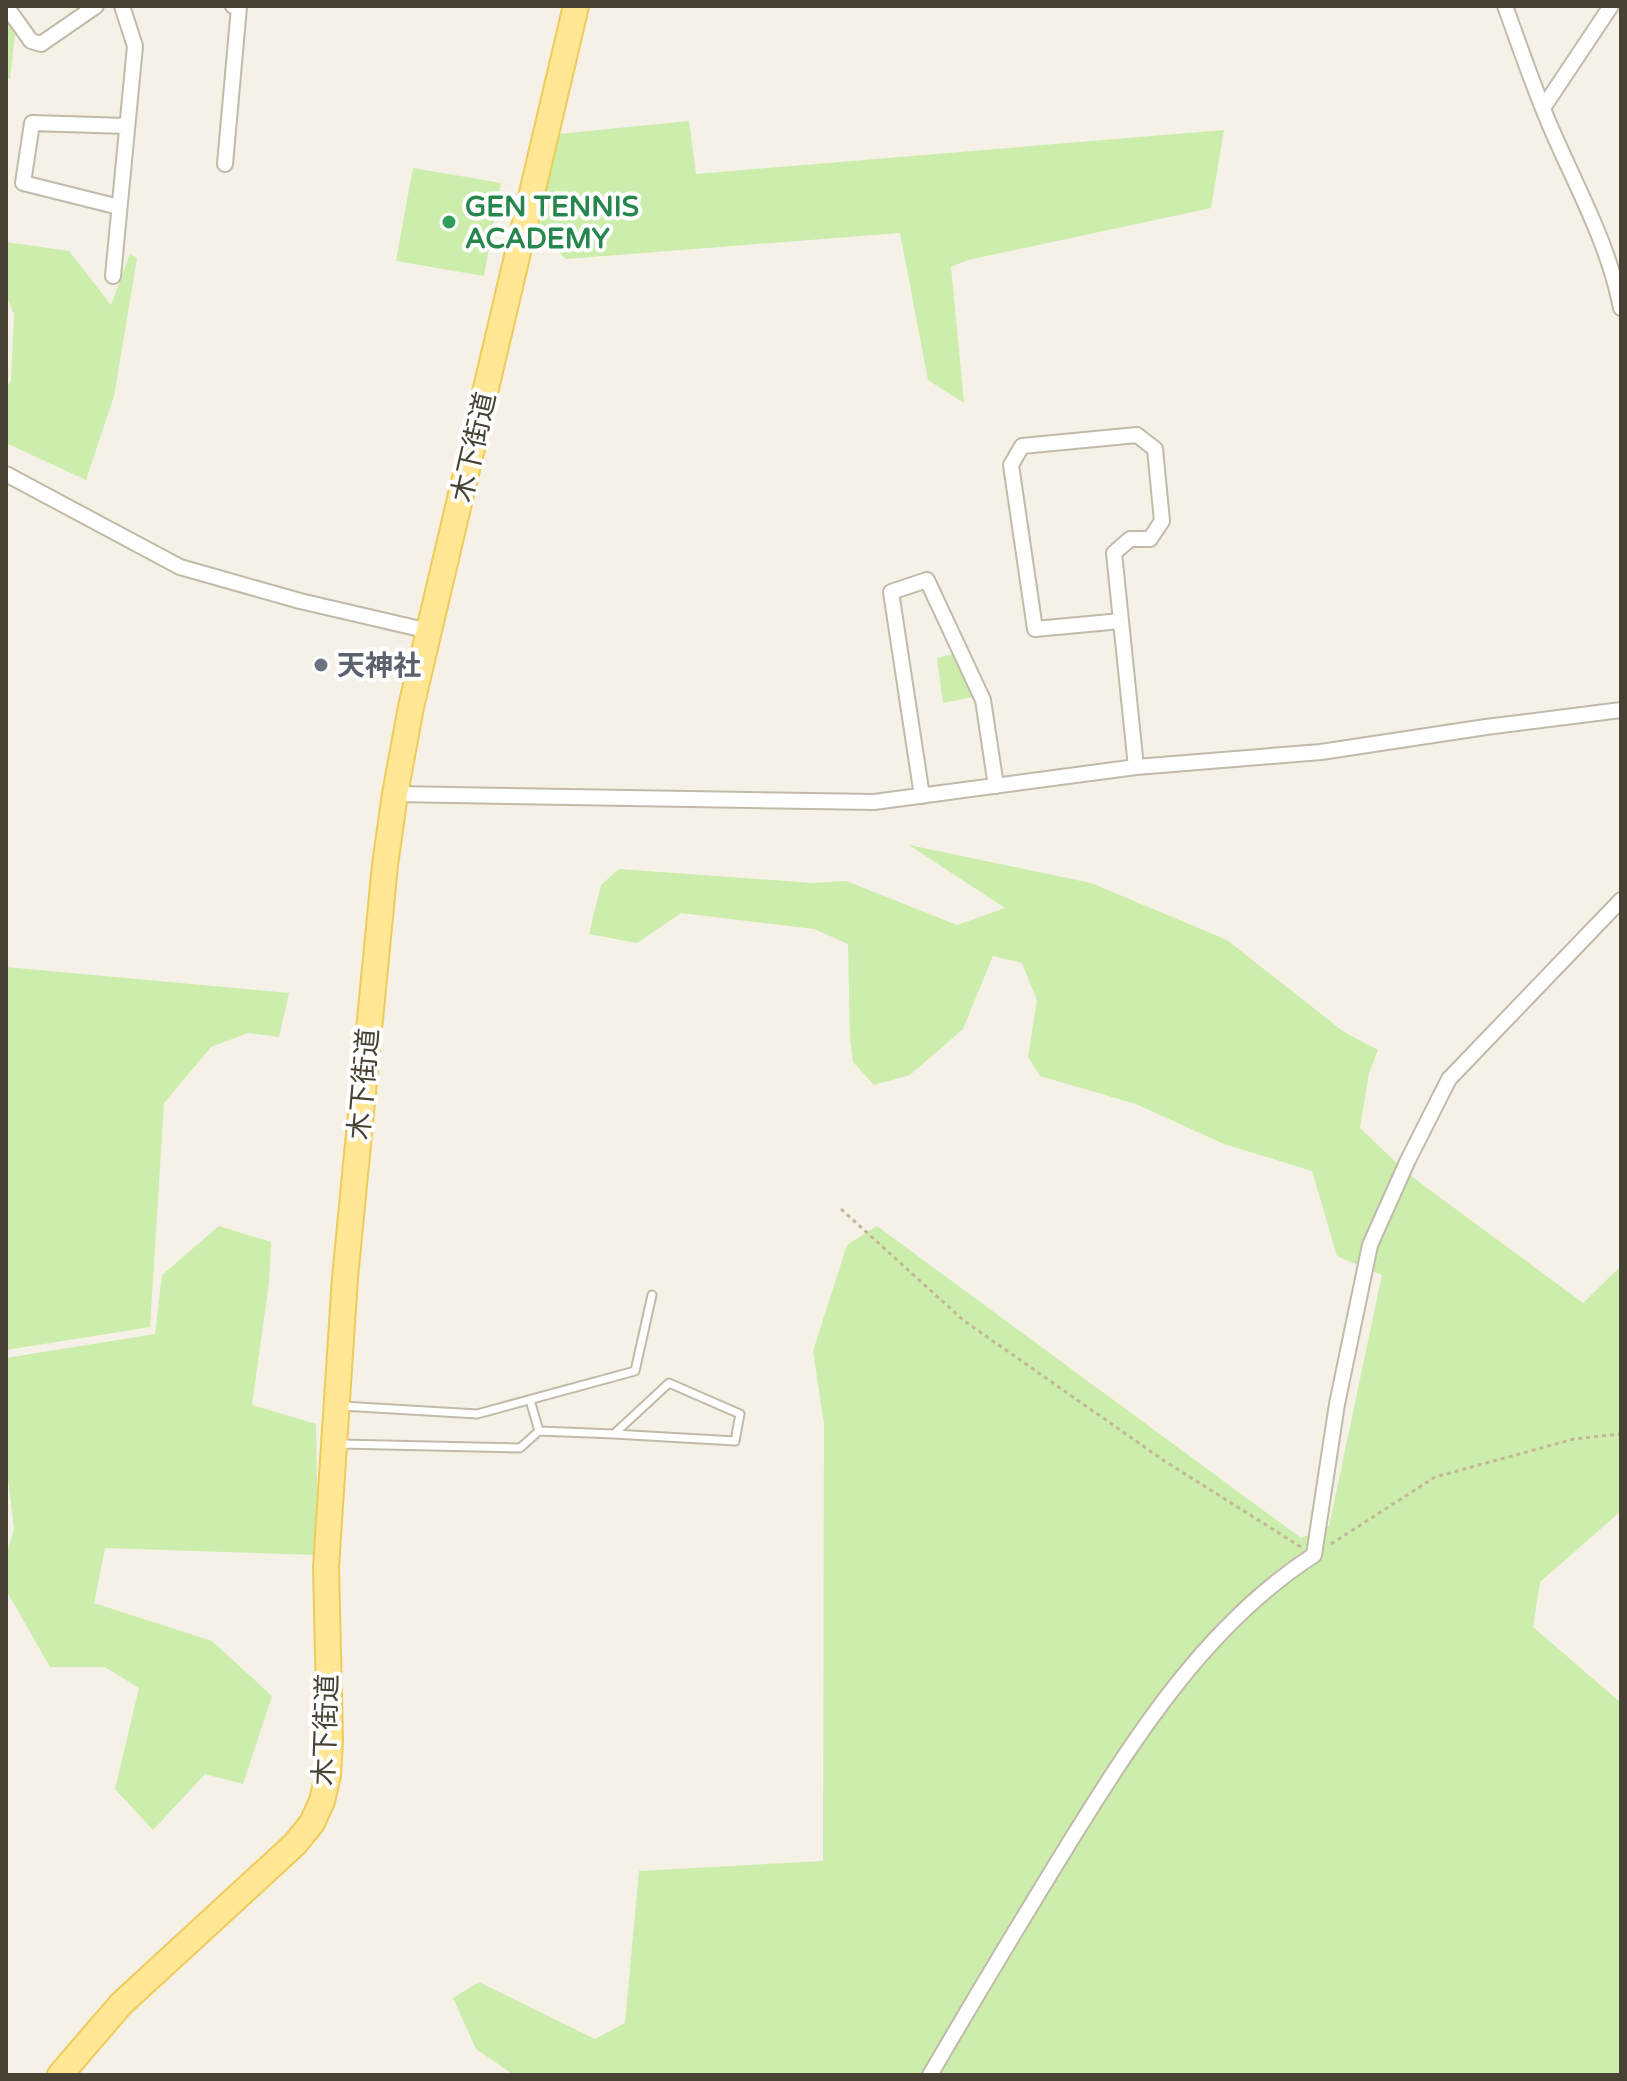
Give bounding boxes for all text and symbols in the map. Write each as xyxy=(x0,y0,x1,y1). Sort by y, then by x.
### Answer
place label: GEN TENNIS ACADEMY xyxy=(465,190,639,256)
marker: GEN TENNIS ACADEMY xyxy=(440,213,458,231)
street label: 木下街道 xyxy=(445,389,503,506)
place label: 天神社 xyxy=(337,649,421,683)
marker: 天神社 xyxy=(312,656,330,674)
street label: 木下街道 xyxy=(342,1027,386,1141)
street label: 木下街道 xyxy=(307,1673,345,1787)

